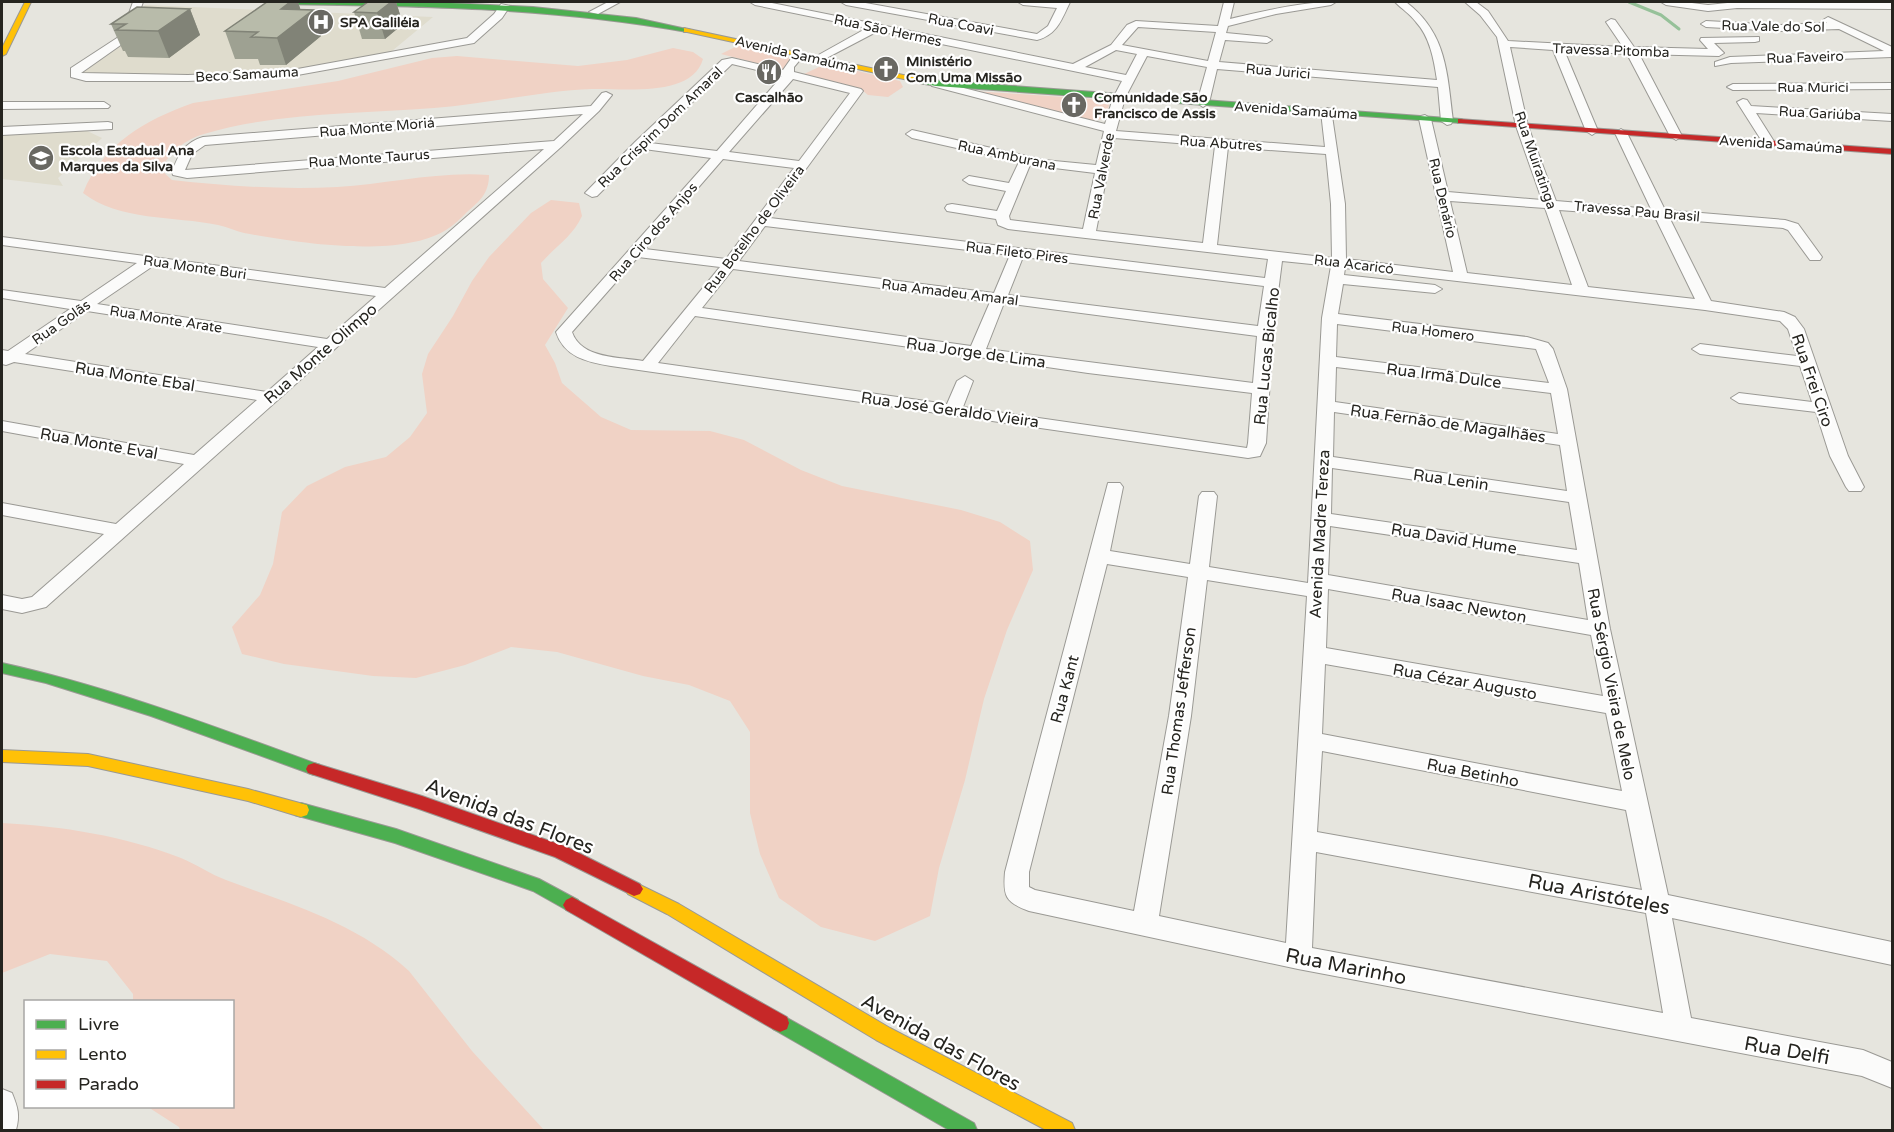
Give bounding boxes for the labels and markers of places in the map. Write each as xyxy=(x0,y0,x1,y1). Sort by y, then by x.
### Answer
hospital icon: SPA Galiléia xyxy=(306,7,336,37)
place label: SPA Galiléia xyxy=(340,14,420,31)
place label: Ministério Com Uma Missão xyxy=(906,53,1022,86)
church icon: Ministério Com Uma Missão xyxy=(871,54,901,84)
restaurant icon: Cascalhão xyxy=(754,57,784,87)
place label: Cascalhão xyxy=(735,89,804,106)
place label: Comunidade São Francisco de Assis xyxy=(1094,89,1216,122)
church icon: Comunidade São Francisco de Assis xyxy=(1059,90,1089,120)
place label: Escola Estadual Ana Marques da Silva xyxy=(60,142,194,175)
school or university icon: Escola Estadual Ana Marques da Silva xyxy=(26,143,56,173)

